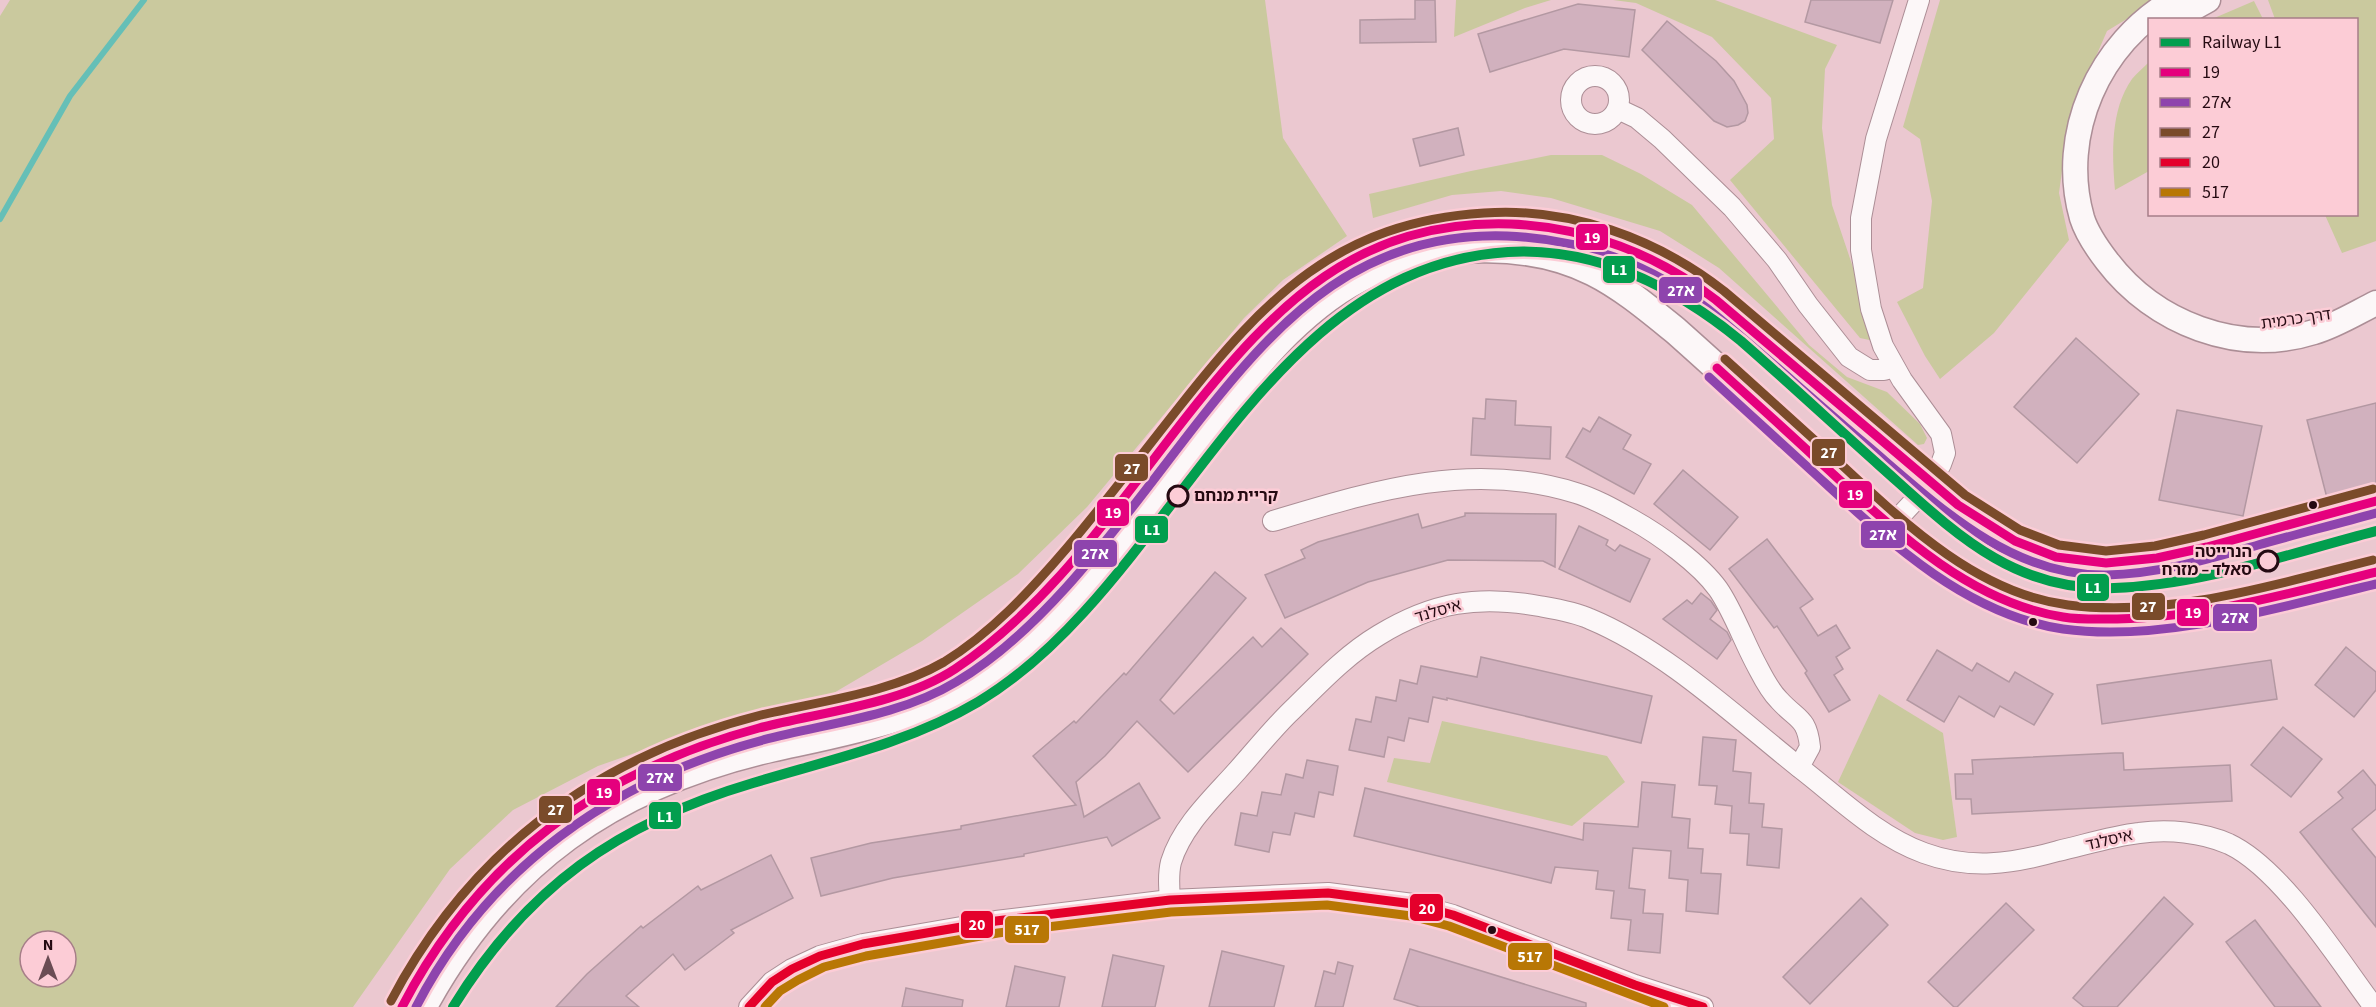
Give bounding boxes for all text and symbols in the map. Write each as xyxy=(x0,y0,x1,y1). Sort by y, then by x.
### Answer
legend xyxy=(2148,18,2358,216)
text: Railway L1 xyxy=(2202,30,2282,55)
text: 19 xyxy=(2202,60,2220,85)
text: 27א xyxy=(2202,90,2231,115)
text: 27 xyxy=(2202,120,2220,145)
text: 20 xyxy=(2202,150,2220,175)
text: 517 xyxy=(2202,180,2229,205)
line badge: 19 xyxy=(1575,223,1609,251)
text: 19 xyxy=(1584,227,1600,249)
line badge: L1 xyxy=(1602,255,1636,284)
text: L1 xyxy=(1611,259,1627,281)
line badge: 27א xyxy=(1658,276,1703,304)
text: 27א xyxy=(1667,280,1695,302)
street label: דרך כרמית xyxy=(2260,303,2333,335)
line badge: 27 xyxy=(1811,438,1846,467)
text: 27 xyxy=(1821,442,1837,464)
line badge: 27 xyxy=(1114,453,1149,482)
text: 27 xyxy=(1124,458,1140,480)
line badge: 19 xyxy=(1838,480,1873,509)
text: 19 xyxy=(1847,484,1863,506)
marker: קריית מנחם xyxy=(1167,485,1189,507)
place label: קריית מנחם xyxy=(1194,485,1279,507)
line badge: 19 xyxy=(1096,498,1130,527)
unlabelled marker xyxy=(2307,499,2319,511)
text: 19 xyxy=(1105,502,1121,524)
line badge: L1 xyxy=(1134,515,1169,544)
text: L1 xyxy=(1144,519,1160,541)
line badge: 27א xyxy=(1860,520,1906,549)
text: 27א xyxy=(1869,524,1897,546)
line badge: 27א xyxy=(1073,539,1118,568)
place label: הנרייטה סאלד – מזרח xyxy=(2161,541,2252,581)
text: 27א xyxy=(1081,543,1109,565)
marker: הנרייטה סאלד – מזרח xyxy=(2257,550,2279,572)
line badge: L1 xyxy=(2076,573,2110,602)
text: L1 xyxy=(2085,577,2101,599)
line badge: 27 xyxy=(2131,592,2166,621)
street label: איסלנד xyxy=(1412,594,1464,628)
text: 27 xyxy=(2140,596,2156,618)
line badge: 19 xyxy=(2176,598,2210,627)
text: 19 xyxy=(2185,602,2201,624)
line badge: 27א xyxy=(2212,603,2258,632)
text: 27א xyxy=(2221,607,2249,629)
unlabelled marker xyxy=(2027,616,2039,628)
line badge: 27א xyxy=(637,763,683,792)
text: 27א xyxy=(646,767,674,789)
line badge: 19 xyxy=(586,778,621,806)
text: 19 xyxy=(596,782,612,804)
line badge: 27 xyxy=(538,795,573,824)
text: 27 xyxy=(548,799,564,821)
line badge: L1 xyxy=(648,801,682,830)
text: L1 xyxy=(657,806,673,828)
street label: איסלנד xyxy=(2083,824,2135,856)
line badge: 20 xyxy=(1409,893,1444,922)
text: 20 xyxy=(1419,898,1435,920)
line badge: 20 xyxy=(960,910,994,939)
text: 20 xyxy=(969,914,985,936)
line badge: 517 xyxy=(1004,915,1050,944)
text: 517 xyxy=(1014,919,1040,941)
unlabelled marker xyxy=(1486,924,1498,936)
north arrow xyxy=(18,929,78,989)
text: N xyxy=(43,934,53,956)
line badge: 517 xyxy=(1507,942,1553,971)
text: 517 xyxy=(1517,946,1543,968)

